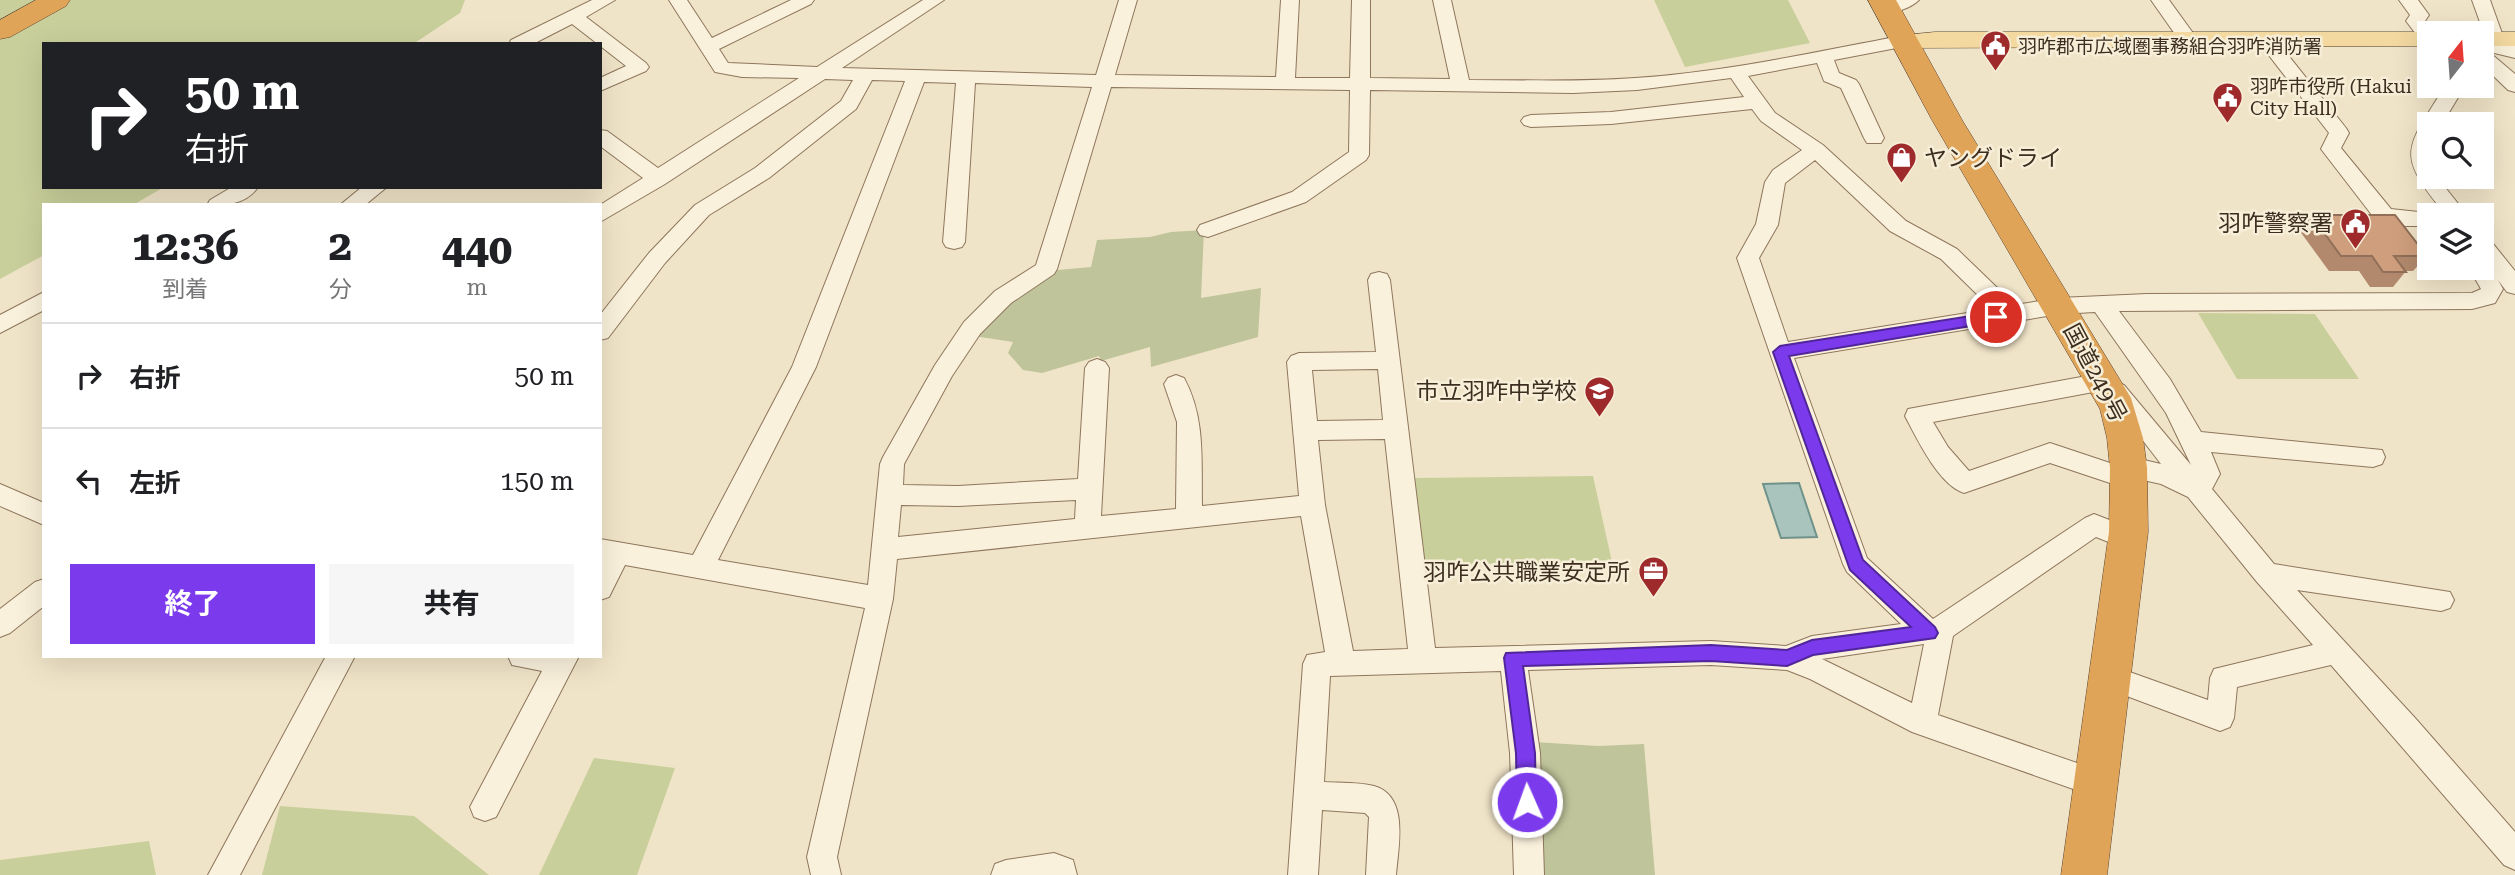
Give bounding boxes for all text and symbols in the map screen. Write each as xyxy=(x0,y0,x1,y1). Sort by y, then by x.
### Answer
north arrow xyxy=(2417,21,2494,98)
map controls xyxy=(2417,21,2494,280)
public building icon: 羽咋郡市広域圏事務組合羽咋消防署 xyxy=(1978,29,2012,73)
place label: 羽咋郡市広域圏事務組合羽咋消防署 xyxy=(2018,35,2322,58)
text: 50 m xyxy=(185,64,300,121)
icon: right xyxy=(70,70,161,161)
place label: 羽咋市役所 (Hakui City Hall) xyxy=(2250,75,2412,120)
public building icon: 羽咋市役所 (Hakui City Hall) xyxy=(2210,80,2244,124)
button: search xyxy=(2417,112,2494,189)
text: 右折 xyxy=(185,130,249,168)
shop icon: ヤングドライ xyxy=(1884,141,1918,185)
place label: ヤングドライ xyxy=(1924,145,2062,172)
button: layers xyxy=(2417,203,2494,280)
public building icon: 羽咋警察署 xyxy=(2339,206,2373,250)
place label: 羽咋警察署 xyxy=(2218,210,2333,237)
text: 12:36 xyxy=(132,221,239,270)
text: 2 xyxy=(329,221,352,270)
text: 440 xyxy=(442,225,512,274)
text: m xyxy=(467,274,488,301)
text: 到着 xyxy=(162,276,208,303)
text: 分 xyxy=(329,276,352,303)
pin xyxy=(1966,287,2026,347)
icon: arrive xyxy=(1977,298,2015,336)
street label: 国道249号 xyxy=(2058,319,2132,427)
icon: right xyxy=(70,357,108,395)
text: 50 m xyxy=(515,361,574,391)
text: 右折 xyxy=(129,363,181,393)
school or university icon: 市立羽咋中学校 xyxy=(1583,374,1617,418)
place label: 市立羽咋中学校 xyxy=(1416,378,1577,405)
icon: left xyxy=(70,462,108,500)
text: 150 m xyxy=(500,466,574,496)
text: 左折 xyxy=(129,468,181,498)
office icon: 羽咋公共職業安定所 xyxy=(1636,555,1670,599)
place label: 羽咋公共職業安定所 xyxy=(1423,559,1630,586)
button: 終了 xyxy=(70,564,315,644)
button: 共有 xyxy=(329,564,574,644)
position arrow xyxy=(1490,765,1564,839)

